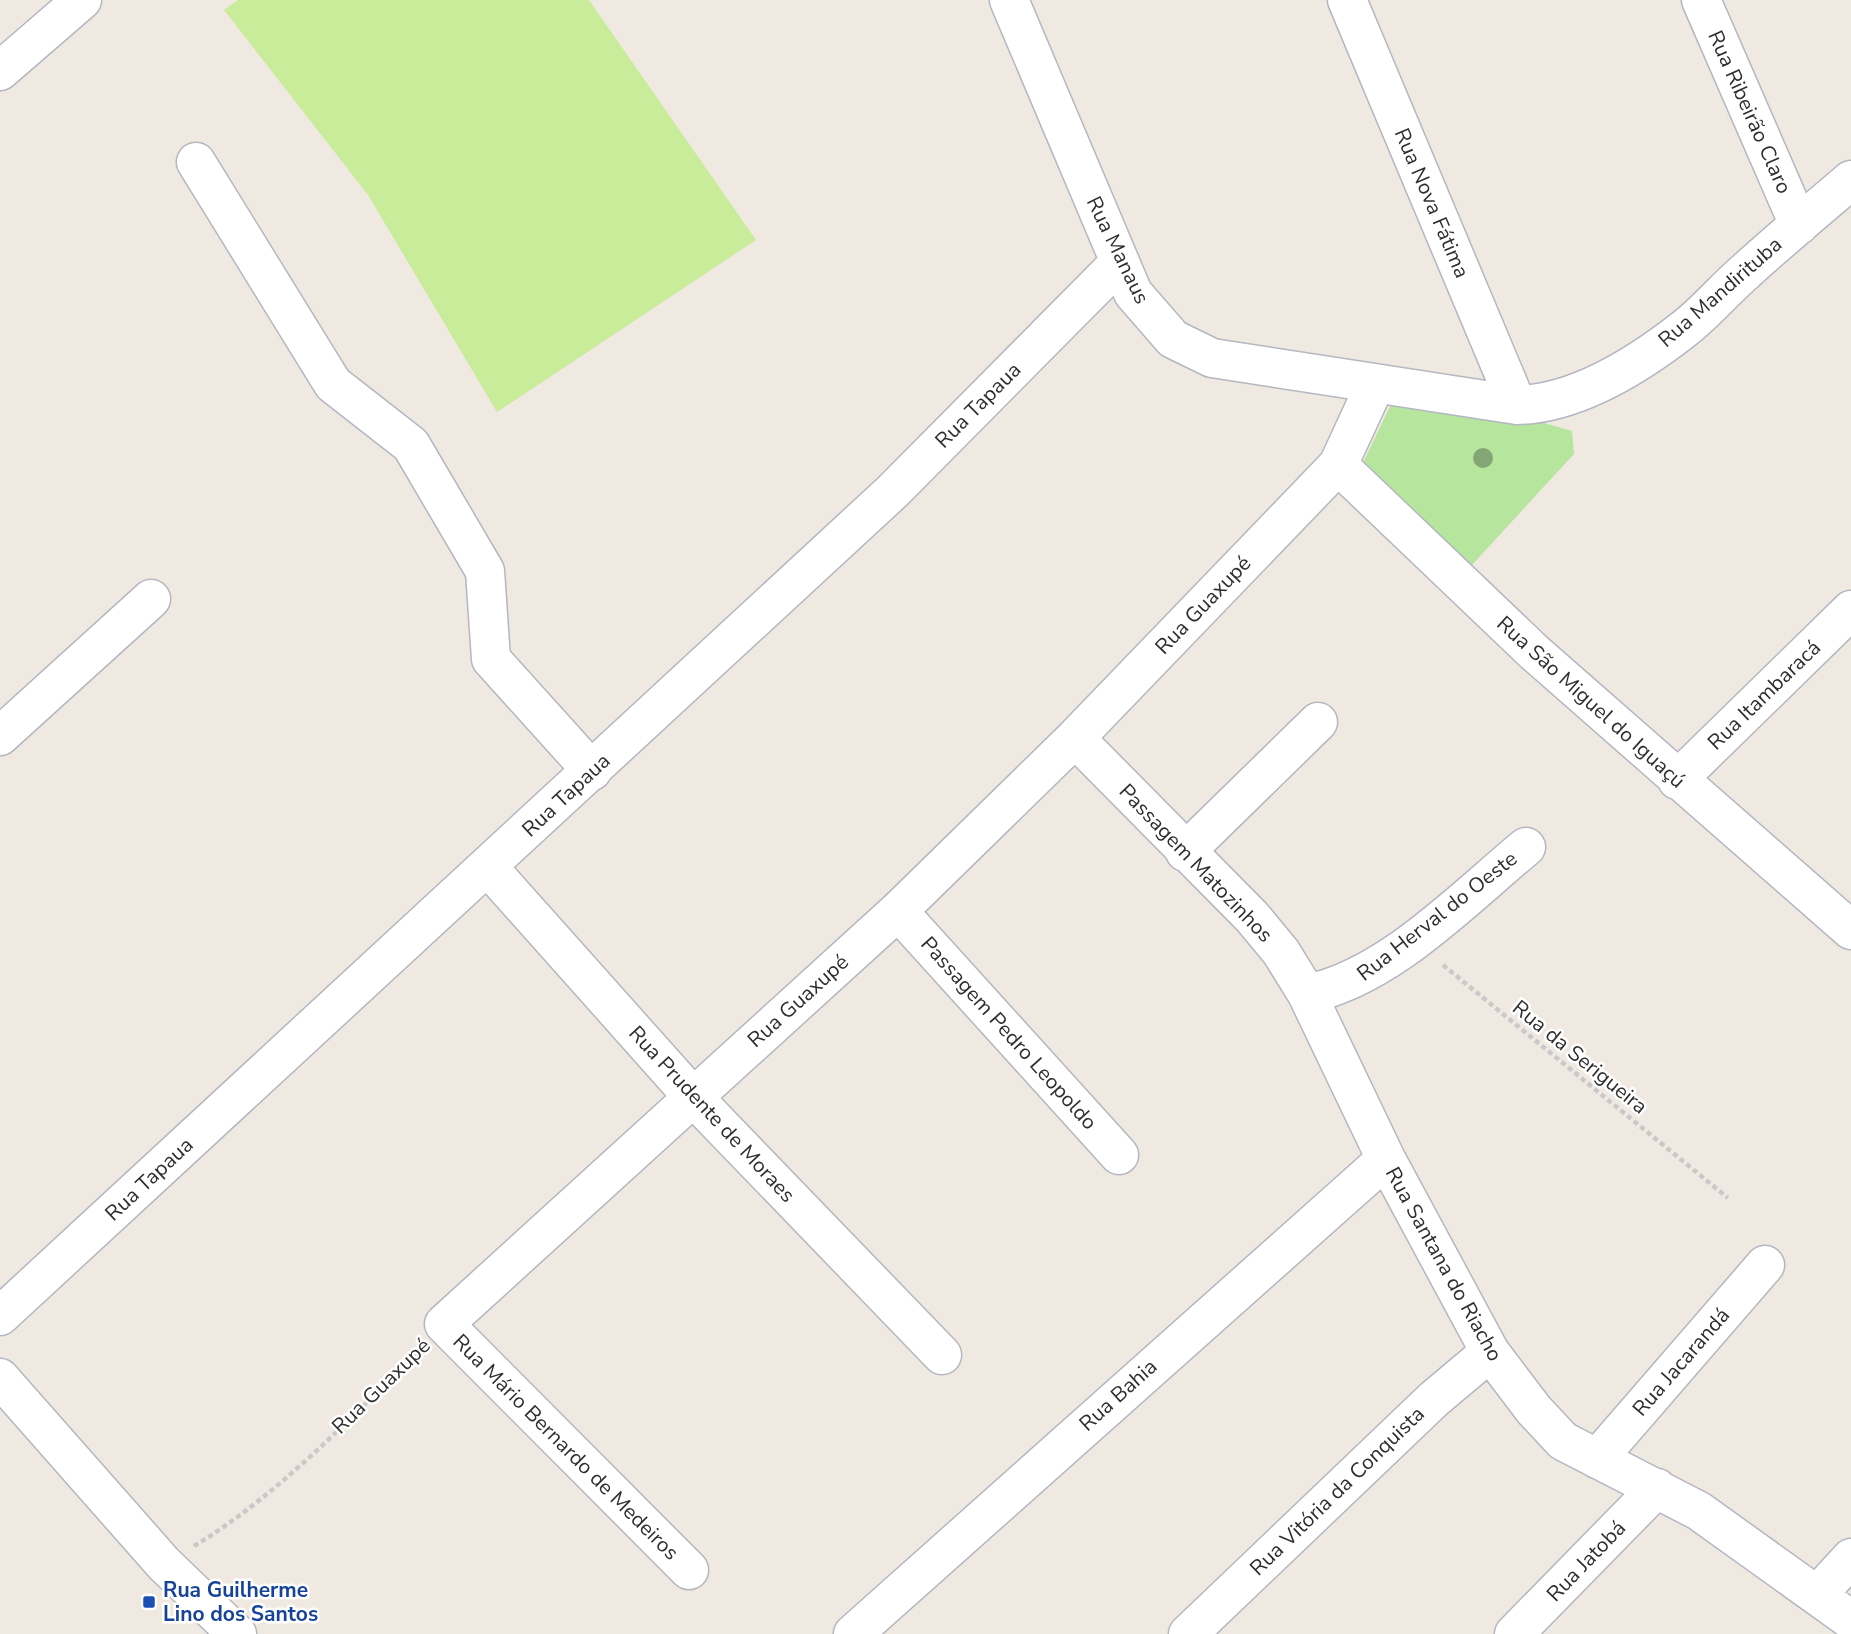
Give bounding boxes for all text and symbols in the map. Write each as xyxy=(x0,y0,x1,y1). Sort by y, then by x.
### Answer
street label: Rua Ribeirão Claro xyxy=(1701,26,1799,198)
street label: Rua Nova Fátima xyxy=(1388,124,1476,282)
street label: Rua Manaus xyxy=(1080,192,1156,308)
street label: Rua Mandirituba xyxy=(1652,230,1788,354)
street label: Rua Tapaua xyxy=(929,356,1027,454)
street label: Rua Guaxupé xyxy=(1149,550,1257,660)
street label: Rua São Miguel do Iguaçú xyxy=(1491,610,1691,794)
street label: Rua Itambaracá xyxy=(1701,634,1827,756)
street label: Rua Tapaua xyxy=(516,747,616,843)
street label: Passagem Matozinhos xyxy=(1113,778,1279,948)
street label: Rua Herval do Oeste xyxy=(1351,845,1523,987)
street label: Passagem Pedro Leopoldo xyxy=(915,930,1103,1136)
street label: Rua Guaxupé xyxy=(742,948,854,1054)
street label: Rua da Serigueira xyxy=(1507,994,1653,1120)
street label: Rua Prudente de Moraes xyxy=(623,1020,801,1208)
street label: Rua Tapaua xyxy=(99,1131,199,1227)
street label: Rua Santana do Riacho xyxy=(1379,1162,1509,1366)
street label: Rua Jacarandá xyxy=(1626,1302,1736,1422)
street label: Rua Mário Bernardo de Medeiros xyxy=(447,1328,685,1566)
street label: Rua Guaxupé xyxy=(326,1332,436,1440)
street label: Rua Bahia xyxy=(1073,1353,1163,1437)
street label: Rua Vitória da Conquista xyxy=(1244,1400,1430,1582)
street label: Rua Jatobá xyxy=(1540,1514,1632,1608)
place label: Rua Guilherme Lino dos Santos xyxy=(163,1576,318,1628)
marker: Rua Guilherme Lino dos Santos xyxy=(141,1594,157,1610)

